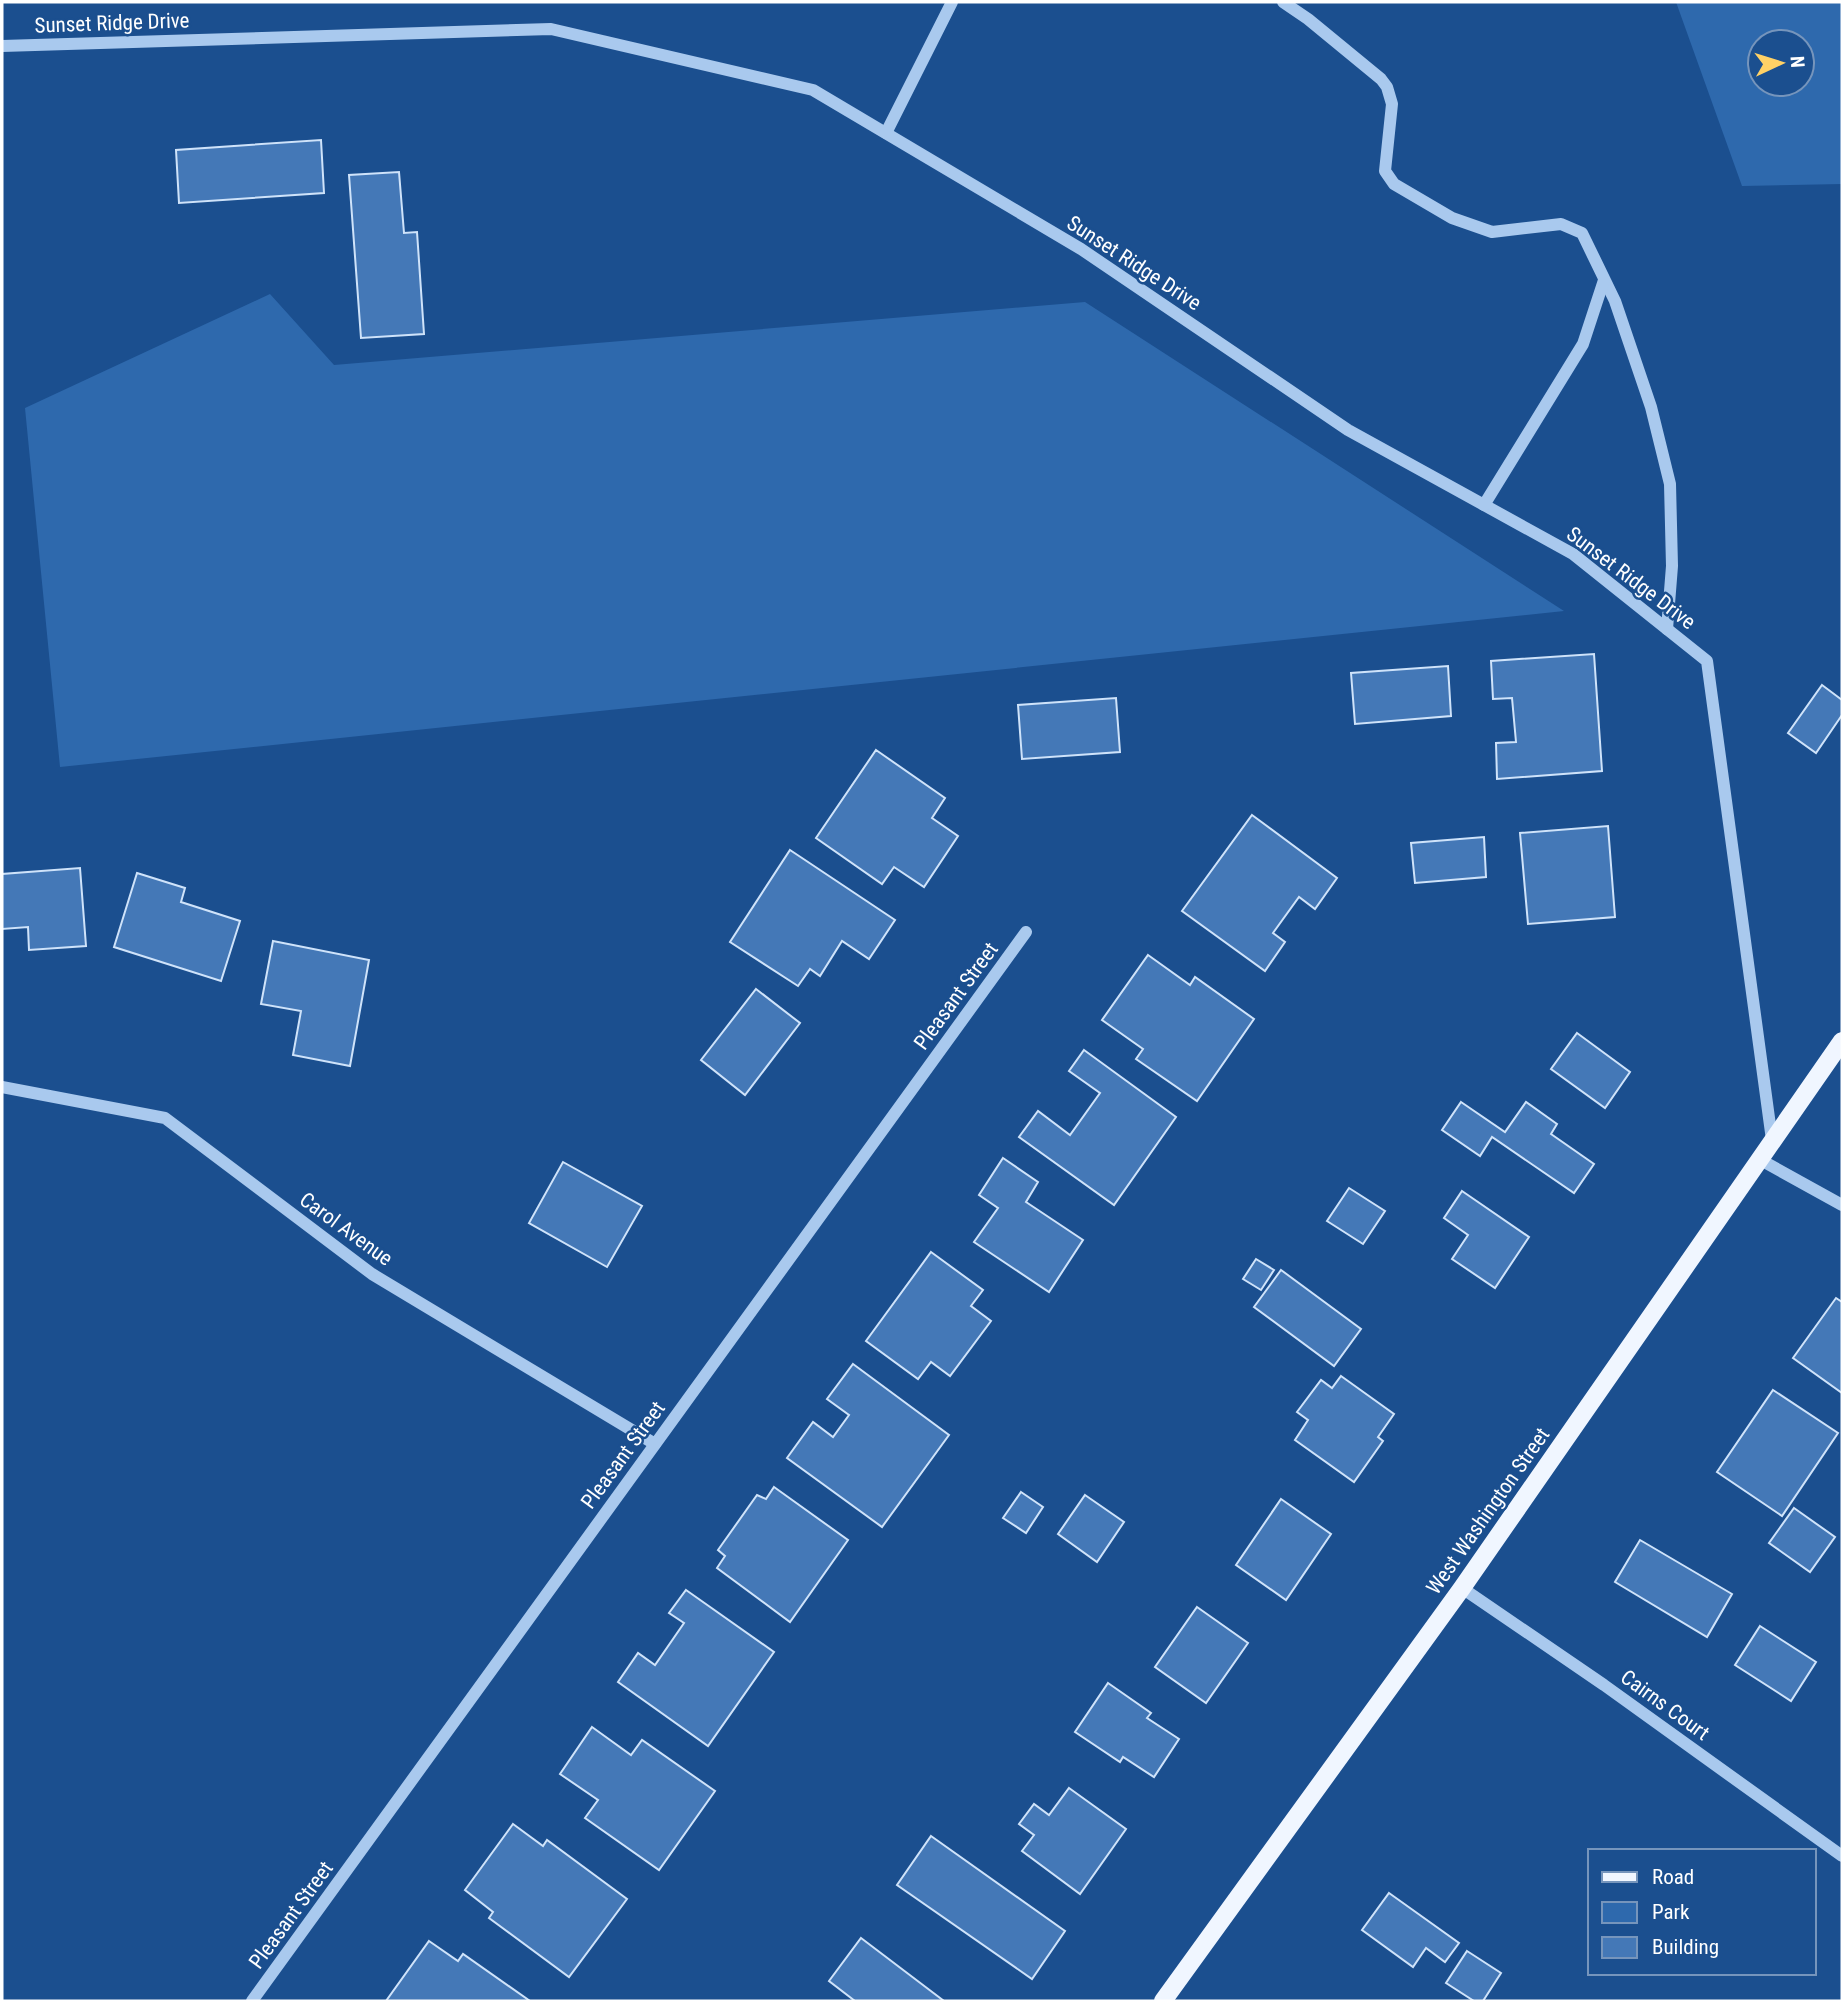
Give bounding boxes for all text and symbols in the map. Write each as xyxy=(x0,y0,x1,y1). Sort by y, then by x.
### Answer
street label: Sunset Ridge Drive xyxy=(34,8,190,38)
north arrow xyxy=(1746,28,1816,98)
text: N xyxy=(1786,55,1809,68)
street label: Sunset Ridge Drive xyxy=(1062,211,1206,315)
street label: Sunset Ridge Drive xyxy=(1562,522,1700,634)
street label: Pleasant Street xyxy=(909,938,1003,1054)
street label: Carol Avenue xyxy=(295,1187,397,1271)
street label: Pleasant Street xyxy=(576,1397,670,1513)
street label: West Washington Street xyxy=(1421,1423,1555,1599)
street label: Cairns Court xyxy=(1616,1665,1714,1745)
legend xyxy=(1588,1849,1816,1975)
street label: Pleasant Street xyxy=(244,1857,338,1973)
text: Road xyxy=(1652,1865,1694,1889)
text: Park xyxy=(1652,1900,1690,1924)
text: Building xyxy=(1652,1935,1719,1959)

